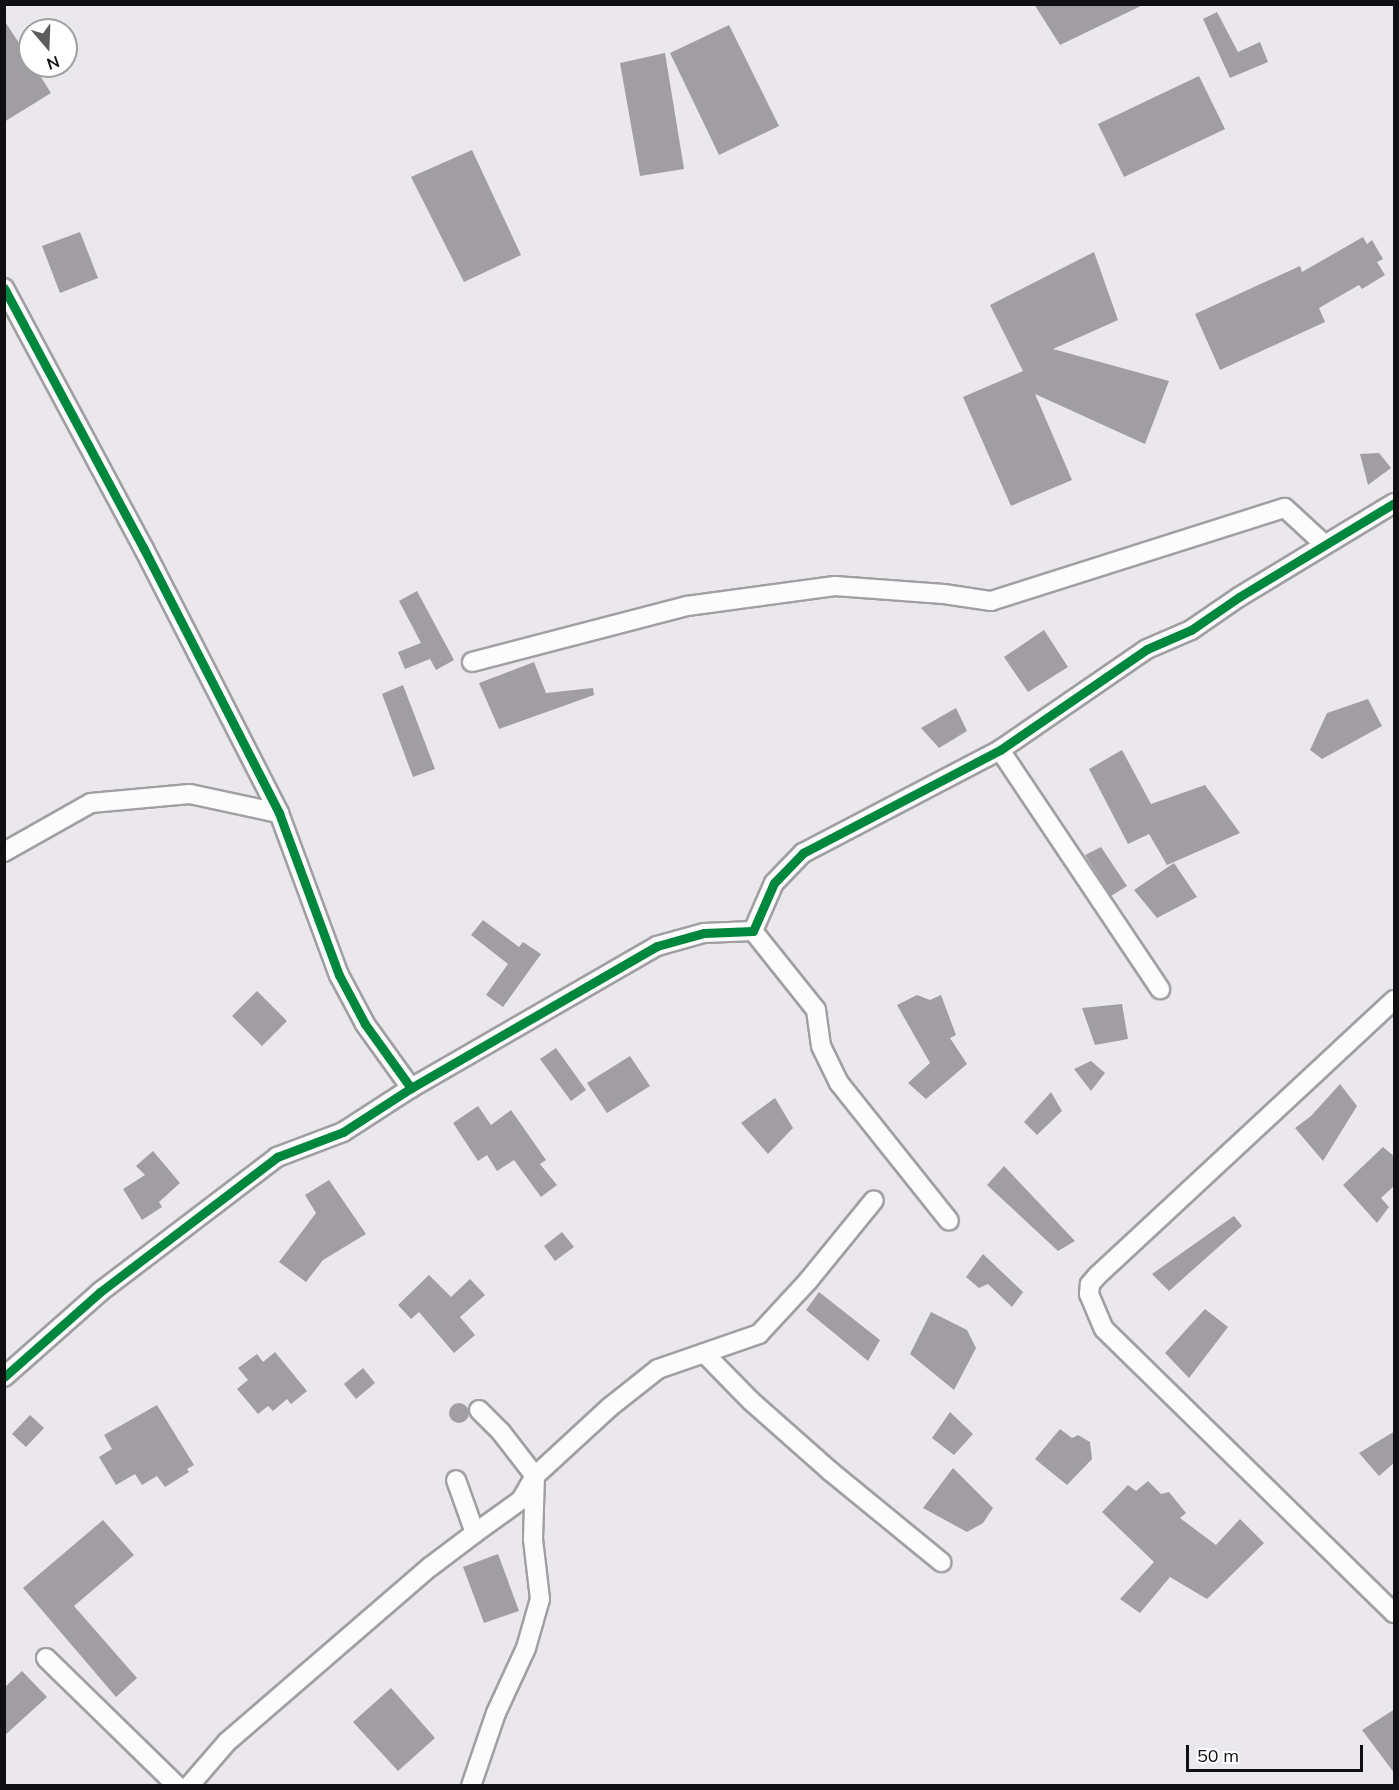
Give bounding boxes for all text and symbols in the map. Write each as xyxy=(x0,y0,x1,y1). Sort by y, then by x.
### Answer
north arrow xyxy=(18,18,78,78)
text: N xyxy=(44,52,62,75)
scale bar xyxy=(1189,1733,1366,1771)
text: 50 m xyxy=(1197,1744,1239,1767)

